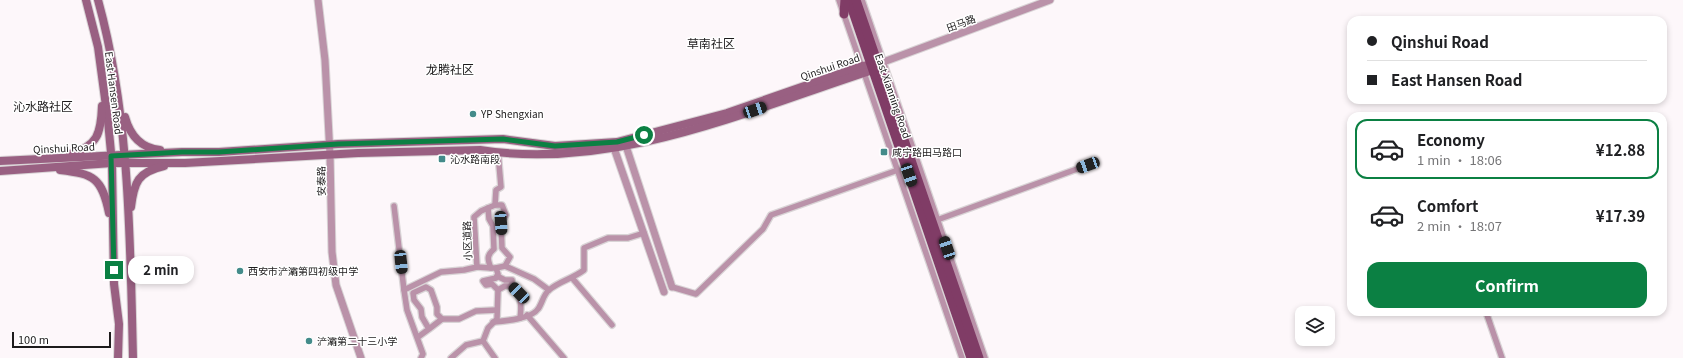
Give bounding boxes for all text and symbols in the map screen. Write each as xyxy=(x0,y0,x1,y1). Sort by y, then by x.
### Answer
street label: 田马路 xyxy=(944,10,977,35)
text: Qinshui Road xyxy=(1391,31,1489,52)
district label: 草南社区 xyxy=(687,34,735,51)
street label: Qinshui Road xyxy=(798,49,862,84)
street label: East Hansen Road xyxy=(102,51,127,135)
street label: East Xianning Road xyxy=(872,51,915,140)
district label: 龙腾社区 xyxy=(426,60,474,77)
text: East Hansen Road xyxy=(1391,69,1522,90)
district label: 沁水路社区 xyxy=(13,97,73,114)
car xyxy=(742,100,768,120)
place label: YP Shengxian xyxy=(480,106,544,121)
marker: YP Shengxian xyxy=(468,109,478,119)
route start xyxy=(635,126,653,144)
text: Economy xyxy=(1417,129,1485,150)
icon: car xyxy=(1369,131,1405,167)
street label: Qinshui Road xyxy=(33,138,95,157)
text: ¥12.88 xyxy=(1596,139,1645,160)
place label: 咸宁路田马路口 xyxy=(892,144,962,159)
marker: 咸宁路田马路口 xyxy=(879,147,889,157)
text: 1 min · 18:06 xyxy=(1417,150,1502,169)
place label: 沁水路南段 xyxy=(450,151,500,166)
marker: 沁水路南段 xyxy=(437,154,447,164)
car xyxy=(1075,155,1101,175)
car xyxy=(899,162,919,188)
street label: 安泰路 xyxy=(313,166,328,196)
text: Comfort xyxy=(1417,195,1478,216)
icon: car xyxy=(1369,197,1405,233)
text: ¥17.39 xyxy=(1596,205,1645,226)
car xyxy=(494,211,508,235)
text: 2 min · 18:07 xyxy=(1417,216,1502,235)
street label: 小区道路 xyxy=(458,221,475,261)
car xyxy=(937,235,957,261)
car xyxy=(394,249,408,275)
callout: 2 min xyxy=(128,256,194,284)
text: 2 min xyxy=(143,260,179,279)
route end xyxy=(105,261,123,279)
button: Confirm xyxy=(1367,262,1647,308)
place label: 西安市浐灞第四初级中学 xyxy=(248,263,358,278)
marker: 西安市浐灞第四初级中学 xyxy=(235,266,245,276)
car xyxy=(506,280,532,306)
map controls xyxy=(1295,306,1335,346)
button: layers xyxy=(1295,306,1335,346)
scale bar xyxy=(12,330,111,349)
text: 100 m xyxy=(18,331,49,347)
place label: 浐灞第二十三小学 xyxy=(317,333,397,348)
marker: 浐灞第二十三小学 xyxy=(304,336,314,346)

